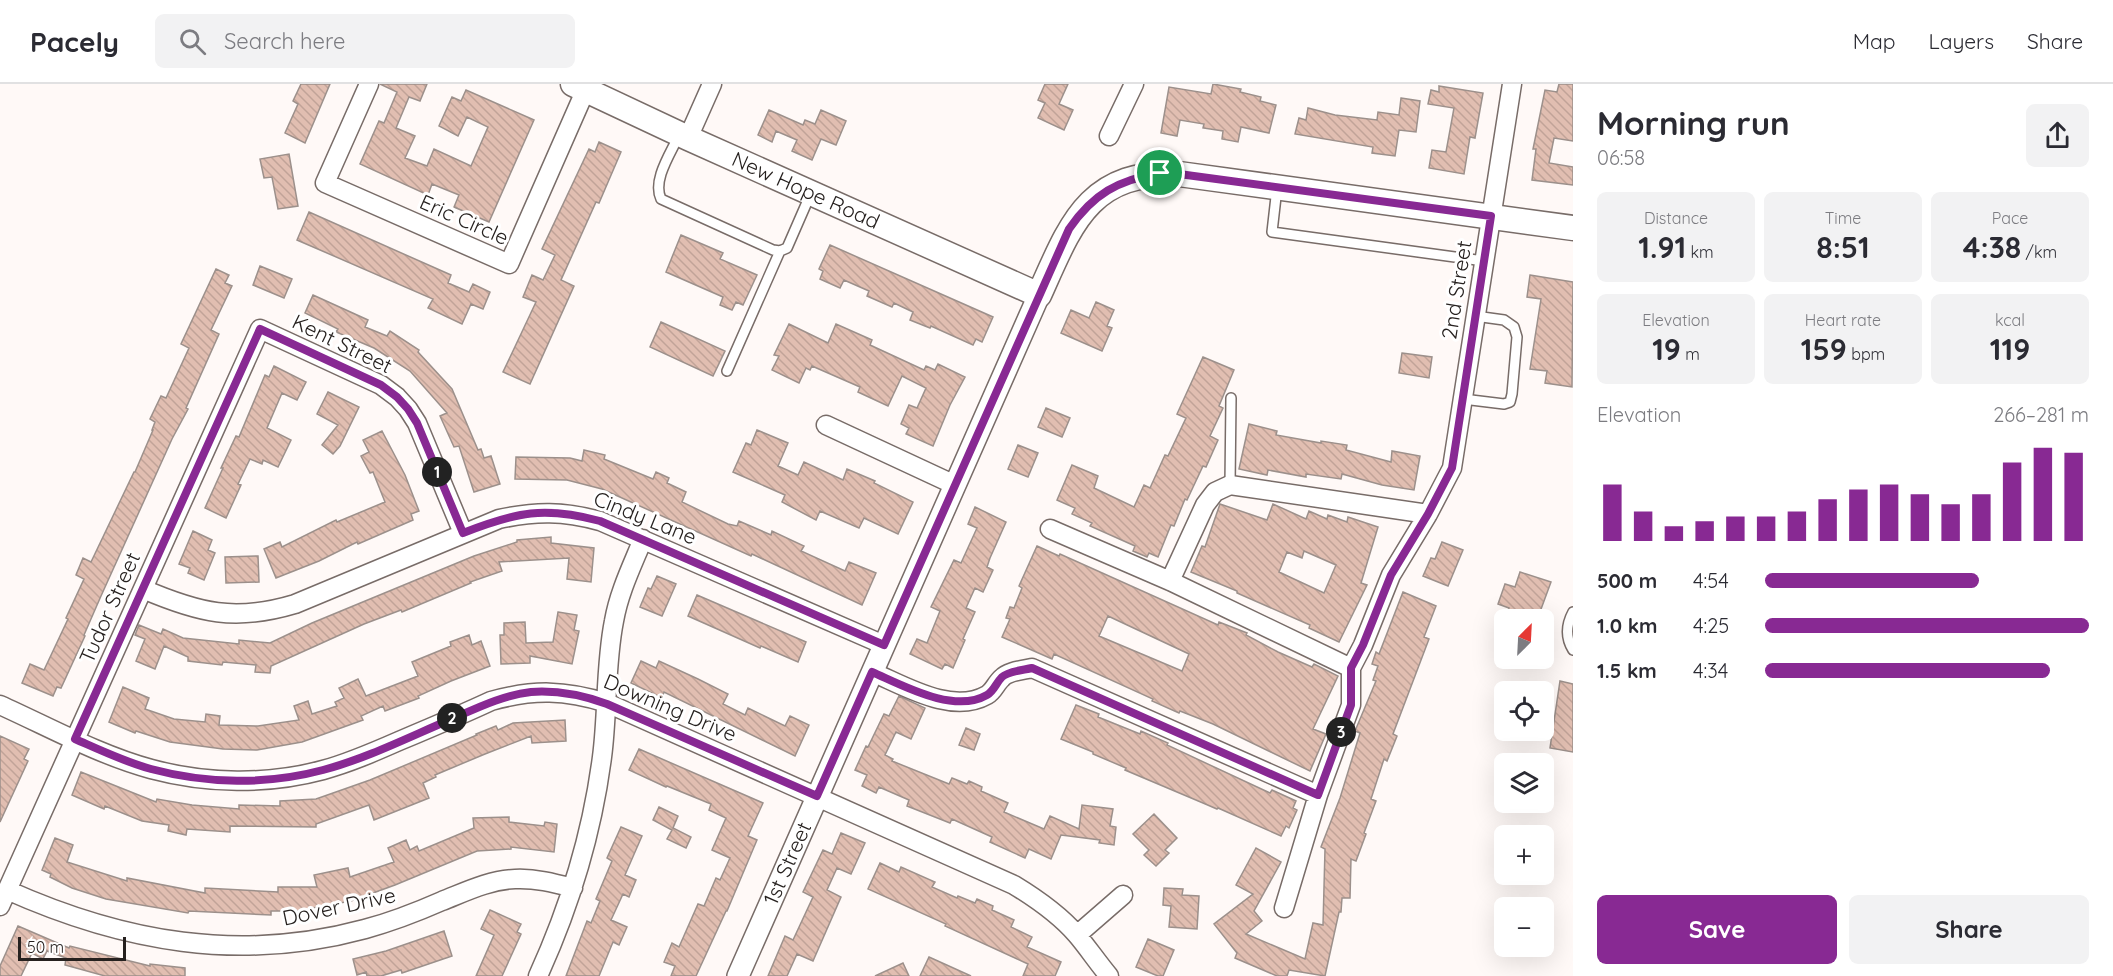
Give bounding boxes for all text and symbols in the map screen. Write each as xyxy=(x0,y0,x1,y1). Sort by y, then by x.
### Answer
search box xyxy=(155,14,575,68)
text: Pacely xyxy=(30,24,119,59)
icon: search xyxy=(176,25,209,58)
text: Search here xyxy=(224,27,345,55)
text: Map xyxy=(1853,28,1896,54)
text: Layers xyxy=(1929,28,1994,54)
text: Share xyxy=(2027,28,2083,54)
text: Morning run xyxy=(1597,102,1790,143)
button: share xyxy=(2026,104,2089,167)
street label: New Hope Road xyxy=(728,145,884,234)
text: 06:58 xyxy=(1597,145,1645,170)
pin xyxy=(1134,147,1185,198)
icon: arrive xyxy=(1143,156,1176,189)
street label: Eric Circle xyxy=(416,188,513,250)
text: Distance xyxy=(1644,208,1708,228)
text: Time xyxy=(1825,208,1861,228)
text: Pace xyxy=(1992,208,2028,228)
text: 1.91 xyxy=(1638,228,1686,266)
text: 8:51 xyxy=(1816,228,1870,266)
text: 4:38 xyxy=(1963,228,2021,266)
street label: 2nd Street xyxy=(1435,239,1477,341)
text: km xyxy=(1686,242,1714,262)
text: /km xyxy=(2021,242,2057,262)
street label: Kent Street xyxy=(288,308,397,378)
text: Elevation xyxy=(1642,310,1710,330)
text: Heart rate xyxy=(1805,310,1881,330)
text: kcal xyxy=(1995,310,2025,330)
text: 19 xyxy=(1652,330,1681,368)
text: 159 xyxy=(1801,330,1847,368)
text: 119 xyxy=(1990,330,2030,368)
text: m xyxy=(1681,344,1700,364)
text: bpm xyxy=(1847,344,1885,364)
text: Elevation xyxy=(1597,402,1681,427)
text: 266–281 m xyxy=(1993,402,2089,427)
pin: 1 xyxy=(422,457,452,487)
text: 1 xyxy=(434,462,440,482)
street label: Cindy Lane xyxy=(590,485,701,549)
street label: Tudor Street xyxy=(73,548,145,667)
text: 500 m xyxy=(1597,568,1657,593)
text: 4:54 xyxy=(1693,568,1729,593)
north arrow xyxy=(1494,609,1554,669)
map controls xyxy=(1494,609,1554,957)
text: 1.0 km xyxy=(1597,613,1657,638)
text: 4:25 xyxy=(1693,613,1729,638)
text: 1.5 km xyxy=(1597,658,1657,683)
text: 4:34 xyxy=(1693,658,1728,683)
street label: Downing Drive xyxy=(600,667,741,747)
button: locate xyxy=(1494,681,1554,741)
pin: 2 xyxy=(437,703,467,733)
text: 2 xyxy=(447,708,457,728)
pin: 3 xyxy=(1326,717,1356,747)
text: 3 xyxy=(1337,722,1345,742)
button: layers xyxy=(1494,753,1554,813)
street label: 1st Street xyxy=(757,818,816,909)
button: + xyxy=(1494,825,1554,885)
street label: Dover Drive xyxy=(280,881,398,931)
button: Save xyxy=(1597,895,1837,964)
button: Share xyxy=(1849,895,2089,964)
button: − xyxy=(1494,897,1554,957)
scale bar xyxy=(18,934,126,962)
text: 50 m xyxy=(27,937,64,957)

